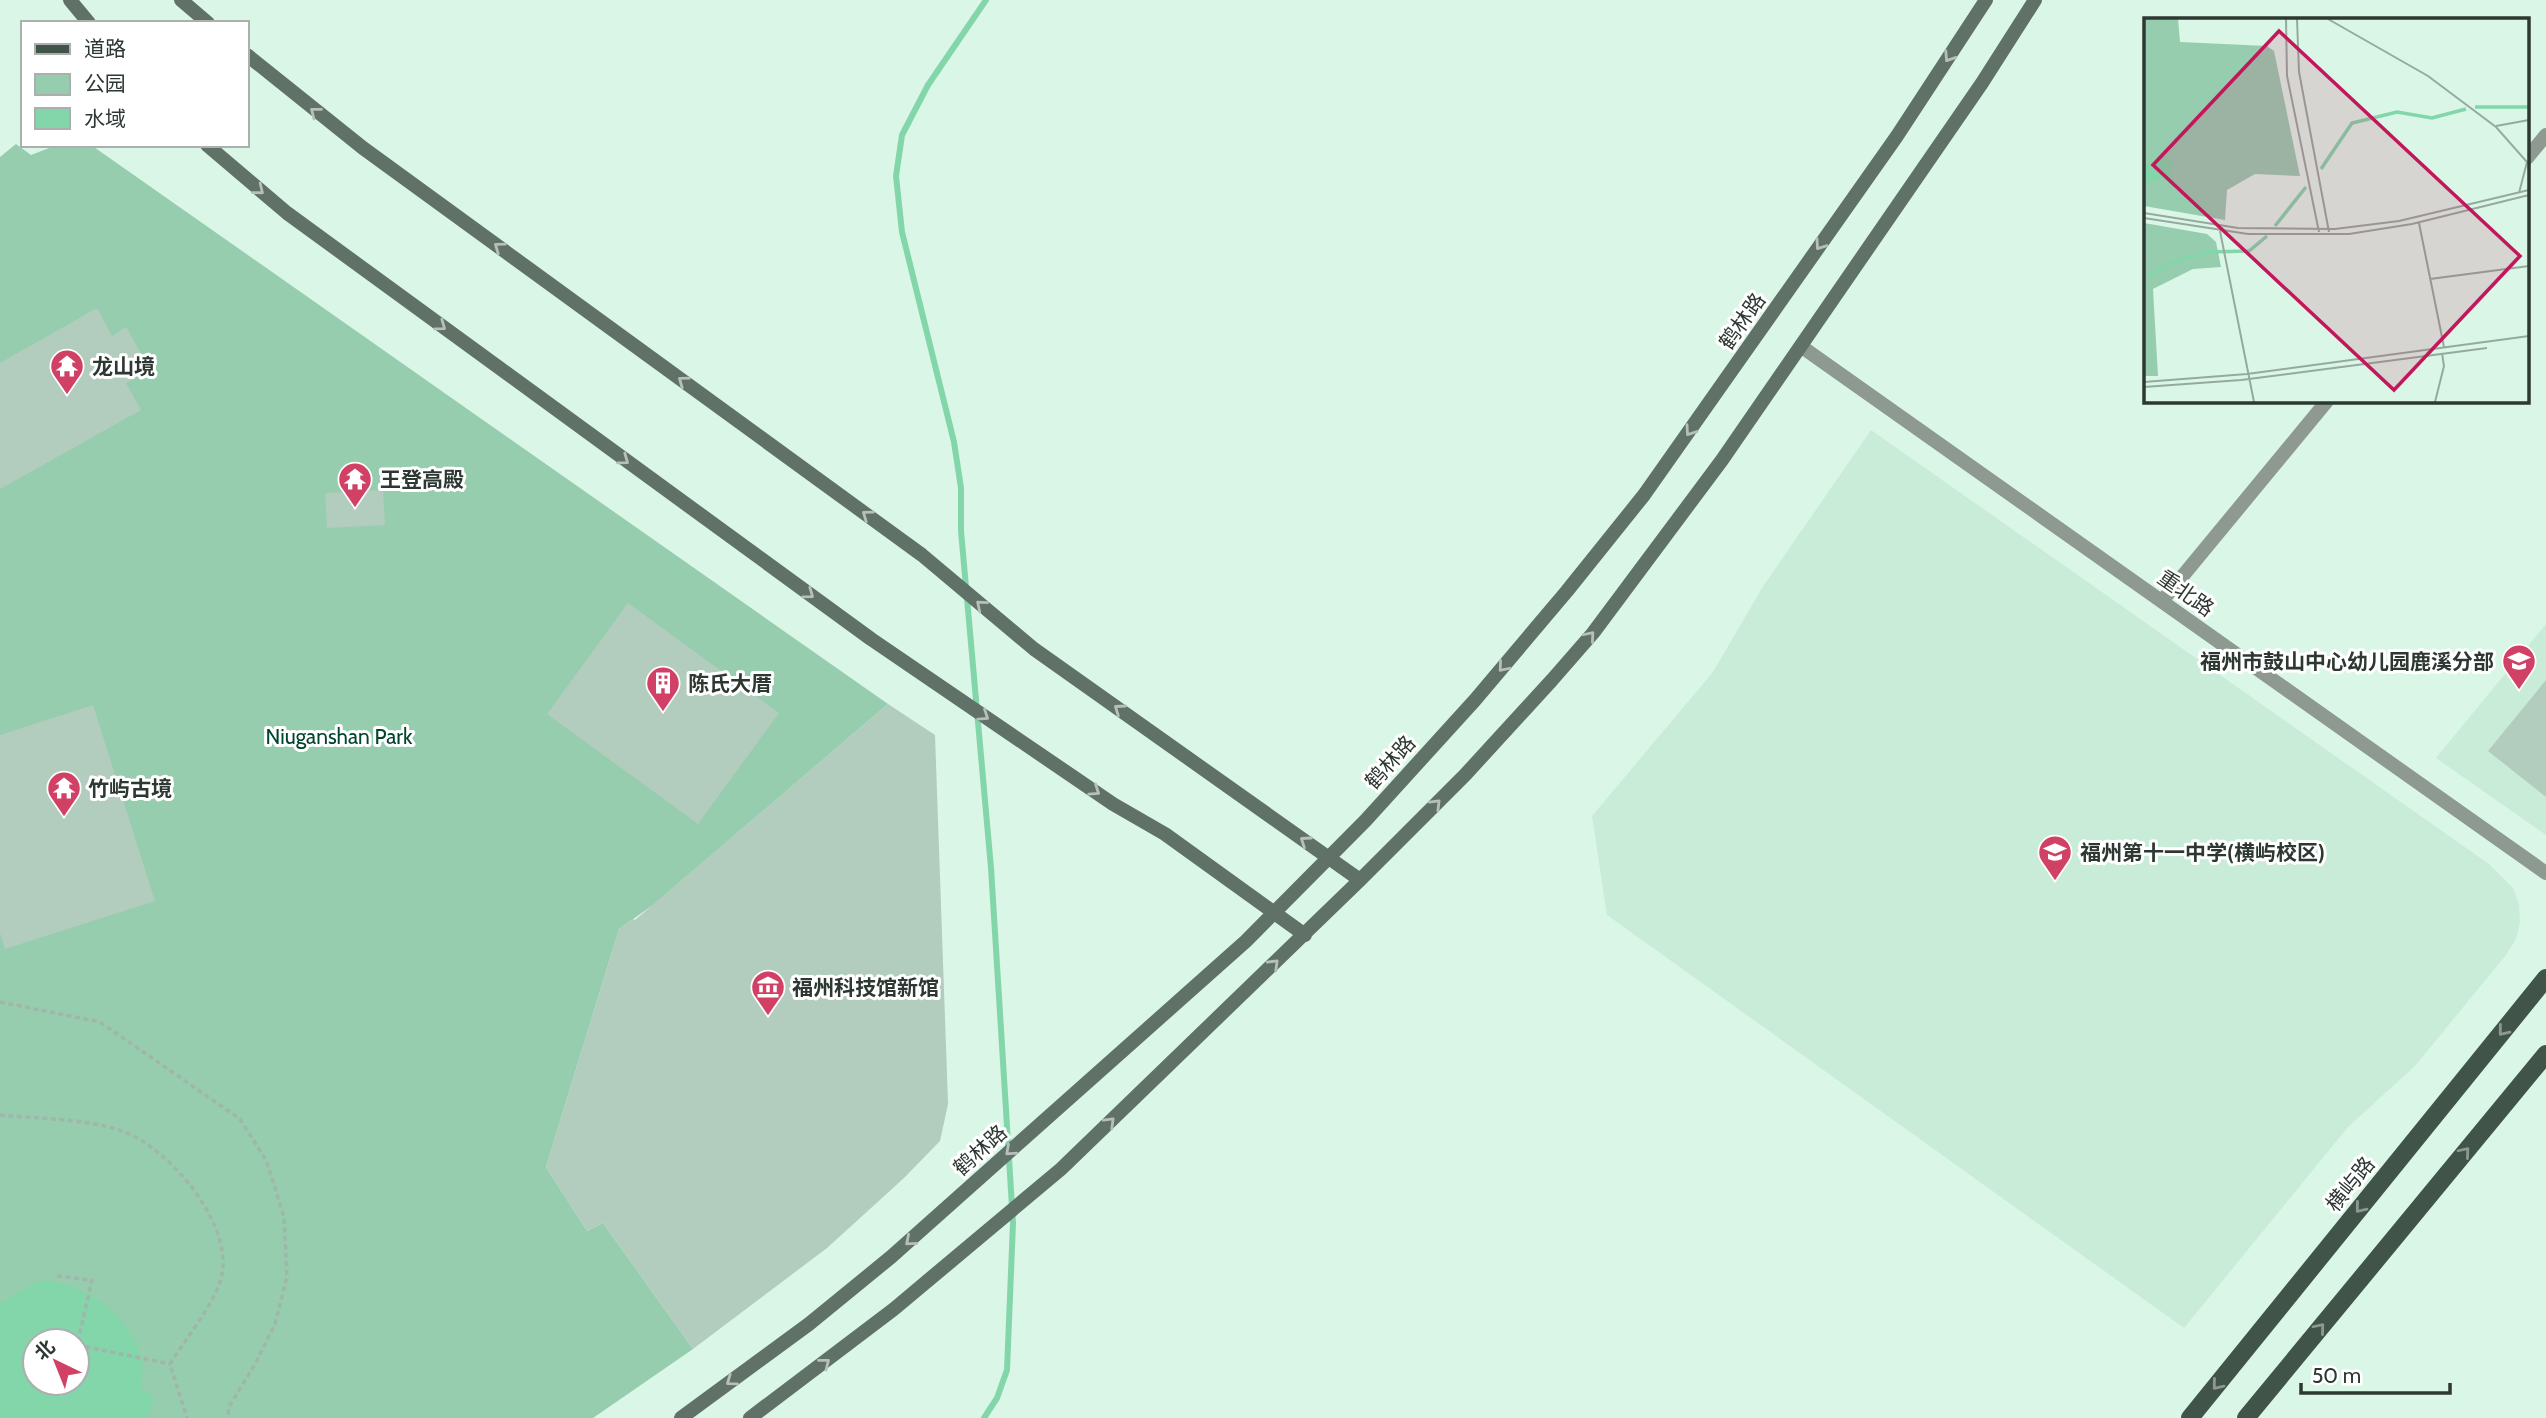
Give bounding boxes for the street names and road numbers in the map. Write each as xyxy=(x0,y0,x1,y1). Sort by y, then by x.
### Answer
street label: 鹤林路 xyxy=(1714,288,1770,354)
street label: 重北路 xyxy=(2153,565,2219,621)
street label: 鹤林路 xyxy=(1360,730,1420,794)
street label: 鹤林路 xyxy=(948,1120,1012,1180)
street label: 横屿路 xyxy=(2320,1152,2380,1216)

